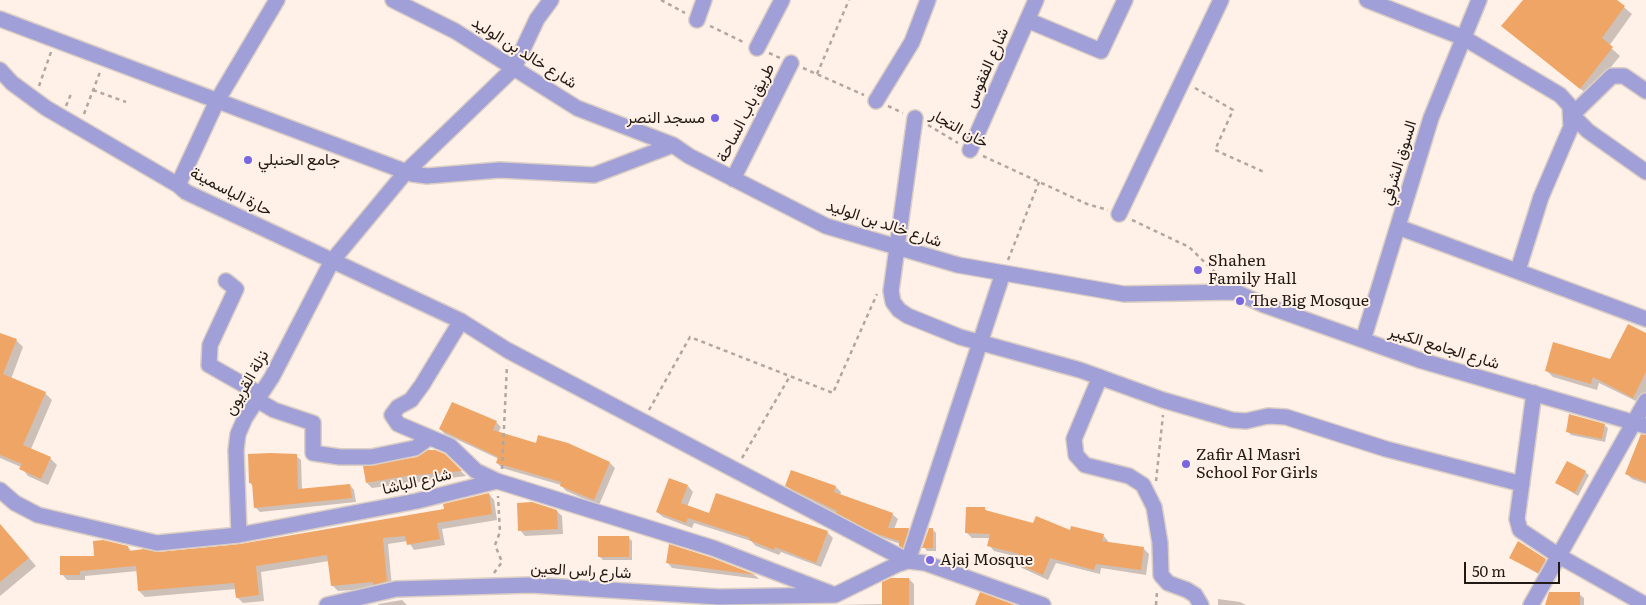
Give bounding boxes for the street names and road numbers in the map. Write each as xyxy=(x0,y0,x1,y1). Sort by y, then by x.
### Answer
street label: شارع خالد بن الوليد xyxy=(468,13,580,93)
street label: شارع الفقوس xyxy=(961,25,1013,111)
street label: طريق باب الساحة xyxy=(713,60,779,166)
street label: خان التجار xyxy=(927,105,991,153)
street label: السوق الشرقي xyxy=(1377,118,1421,208)
street label: حارة الياسمينة xyxy=(187,163,275,221)
street label: شارع خالد بن الوليد xyxy=(824,196,944,252)
street label: شارع الجامع الكبير xyxy=(1386,322,1502,374)
street label: نزلة القريون xyxy=(221,347,273,419)
street label: شارع الباشا xyxy=(381,465,453,499)
street label: شارع راس العين xyxy=(530,559,632,583)

